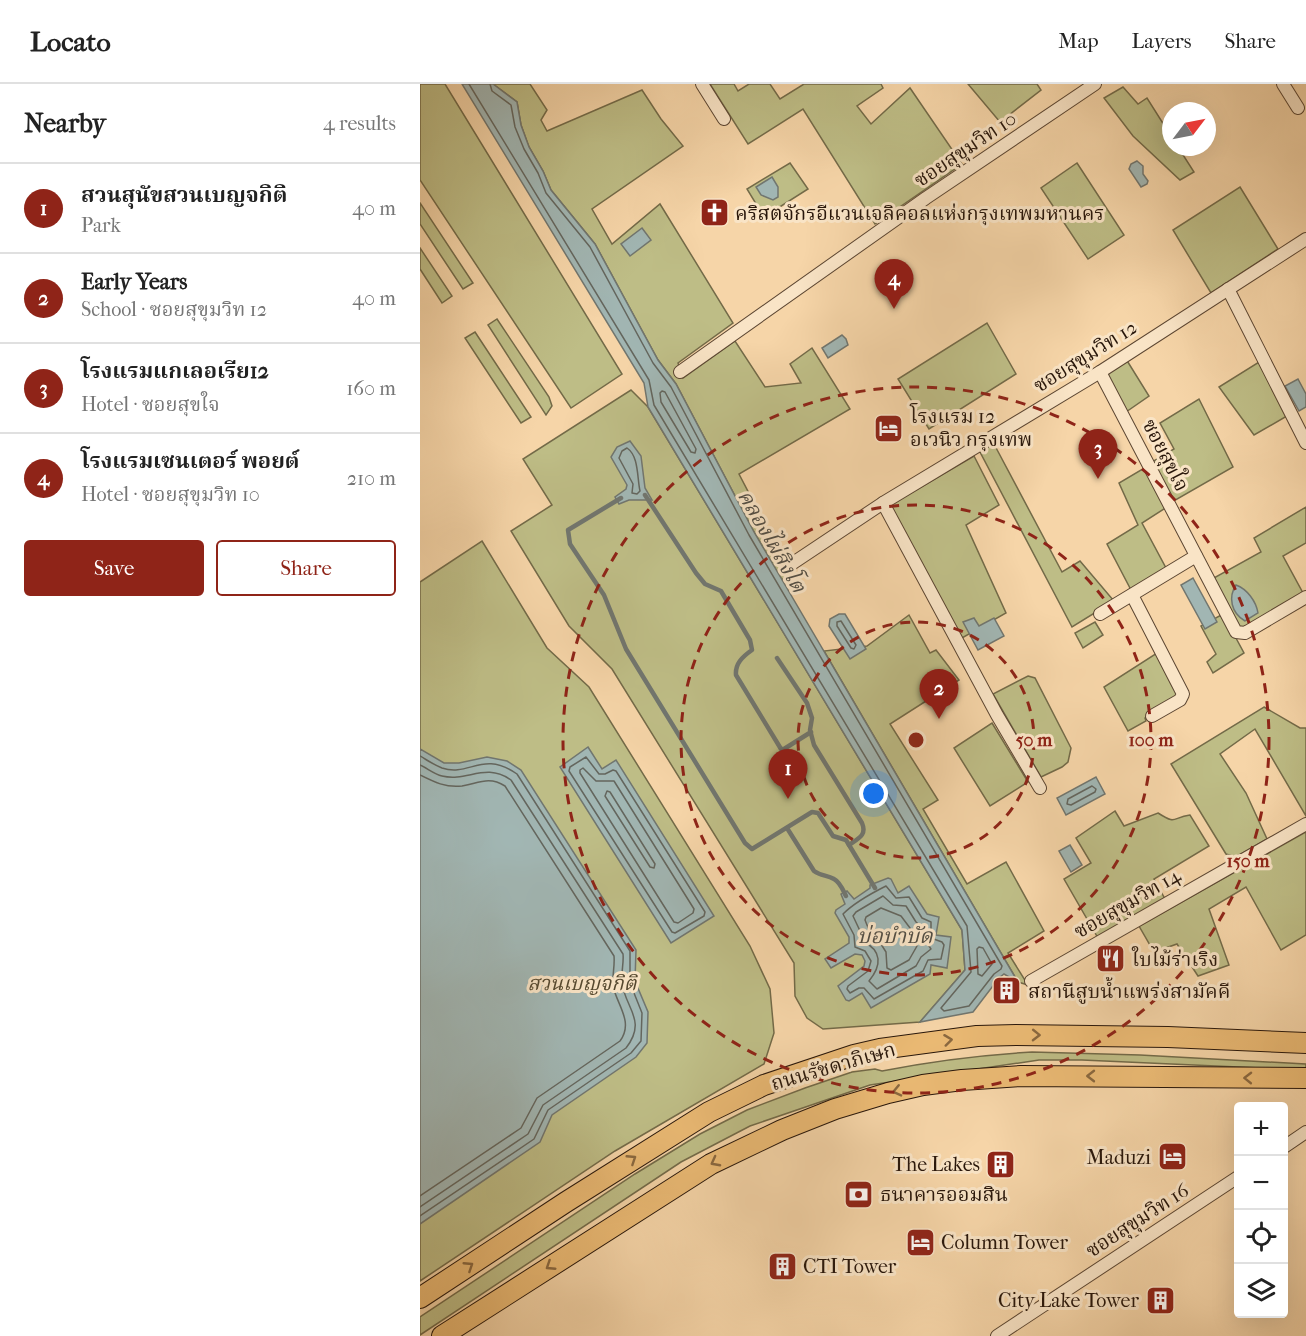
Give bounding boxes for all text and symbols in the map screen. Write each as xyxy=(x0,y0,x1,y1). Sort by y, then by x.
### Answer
text: Locato xyxy=(30,25,111,58)
text: Map xyxy=(1058,29,1099,53)
text: Layers xyxy=(1132,29,1191,53)
text: Share xyxy=(1224,29,1276,53)
north arrow xyxy=(1162,102,1216,156)
street label: ซอยสุขุมวิท 10 xyxy=(910,107,1021,193)
text: Nearby xyxy=(24,108,106,139)
text: 4 results xyxy=(323,112,396,135)
text: สวนสุนัขสวนเบญจกิติ xyxy=(81,182,287,208)
text: 1 xyxy=(40,197,47,220)
text: 40 m xyxy=(352,197,396,220)
church icon: คริสตจักรอีแวนเจลิคอลแห่งกรุงเทพมหานคร xyxy=(698,197,730,229)
place label: คริสตจักรอีแวนเจลิคอลแห่งกรุงเทพมหานคร xyxy=(735,202,1104,226)
text: Park xyxy=(81,214,121,237)
pin: 4 xyxy=(874,260,914,309)
text: Early Years xyxy=(81,269,187,295)
text: 2 xyxy=(38,287,49,310)
text: 40 m xyxy=(352,287,396,310)
text: School · ซอยสุขุมวิท 12 xyxy=(81,298,267,321)
street label: ซอยสุขุมวิท 12 xyxy=(1029,316,1142,398)
text: โรงแรมแกเลอเรีย12 xyxy=(81,358,269,384)
text: 3 xyxy=(39,377,48,400)
text: 160 m xyxy=(346,377,396,400)
text: Hotel · ซอยสุขใจ xyxy=(81,393,220,416)
place label: โรงแรม 12 อเวนิว กรุงเทพ xyxy=(909,402,1032,452)
hotel icon: โรงแรม 12 อเวนิว กรุงเทพ xyxy=(873,412,905,444)
street label: ซอยสุขใจ xyxy=(1137,414,1195,496)
pin: 3 xyxy=(1078,430,1118,479)
text: โรงแรมเซนเตอร์ พอยต์ xyxy=(81,448,299,474)
text: 4 xyxy=(38,467,49,490)
text: 210 m xyxy=(347,467,396,490)
text: Hotel · ซอยสุขุมวิท 10 xyxy=(81,483,260,506)
water label: คลองไผ่สิงโต xyxy=(733,484,814,597)
button: Save xyxy=(24,540,204,596)
button: Share xyxy=(216,540,396,596)
pin: 2 xyxy=(920,670,958,719)
centre of rings xyxy=(906,730,926,750)
text: 50 m xyxy=(1016,730,1053,751)
text: 100 m xyxy=(1128,730,1175,751)
pin: 1 xyxy=(768,750,808,799)
your location xyxy=(859,779,888,808)
text: 150 m xyxy=(1227,851,1270,872)
street label: ซอยสุขุมวิท 14 xyxy=(1070,863,1186,944)
water label: บ่อบำบัด xyxy=(857,924,933,948)
restaurant icon: ใบไม้ร่าเริง xyxy=(1095,943,1127,975)
place label: ใบไม้ร่าเริง xyxy=(1131,946,1218,971)
park label: สวนเบญจกิติ xyxy=(527,972,638,995)
building icon: สถานีสูบน้ำแพร่งสามัคคี xyxy=(991,975,1023,1007)
place label: สถานีสูบน้ำแพร่งสามัคคี xyxy=(1028,976,1230,1004)
one-way arrow xyxy=(1031,1029,1040,1041)
one-way arrow xyxy=(944,1034,953,1046)
street label: ถนนรัชดาภิเษก xyxy=(768,1038,898,1095)
one-way arrow xyxy=(1086,1070,1095,1082)
one-way arrow xyxy=(1243,1072,1252,1084)
one-way arrow xyxy=(892,1084,902,1097)
map controls xyxy=(1234,1102,1288,1318)
button: + xyxy=(1234,1102,1288,1156)
hotel icon: Maduzi xyxy=(1156,1141,1188,1173)
place label: Maduzi xyxy=(1087,1146,1151,1169)
building icon: The Lakes xyxy=(985,1148,1017,1180)
place label: The Lakes xyxy=(892,1153,980,1176)
one-way arrow xyxy=(626,1155,636,1167)
one-way arrow xyxy=(711,1155,722,1166)
button: − xyxy=(1234,1156,1288,1210)
bank icon: ธนาคารออมสิน xyxy=(843,1178,875,1210)
street label: ซอยสุขุมวิท 16 xyxy=(1082,1179,1194,1263)
place label: ธนาคารออมสิน xyxy=(880,1183,1008,1206)
button: locate xyxy=(1234,1210,1288,1264)
hotel icon: Column Tower xyxy=(904,1226,936,1258)
place label: Column Tower xyxy=(941,1231,1068,1254)
building icon: CTI Tower xyxy=(766,1250,798,1282)
place label: CTI Tower xyxy=(803,1255,897,1278)
one-way arrow xyxy=(546,1258,557,1269)
one-way arrow xyxy=(463,1261,473,1273)
button: layers xyxy=(1234,1264,1288,1318)
building icon: City Lake Tower xyxy=(1144,1284,1176,1316)
place label: City Lake Tower xyxy=(998,1289,1139,1312)

